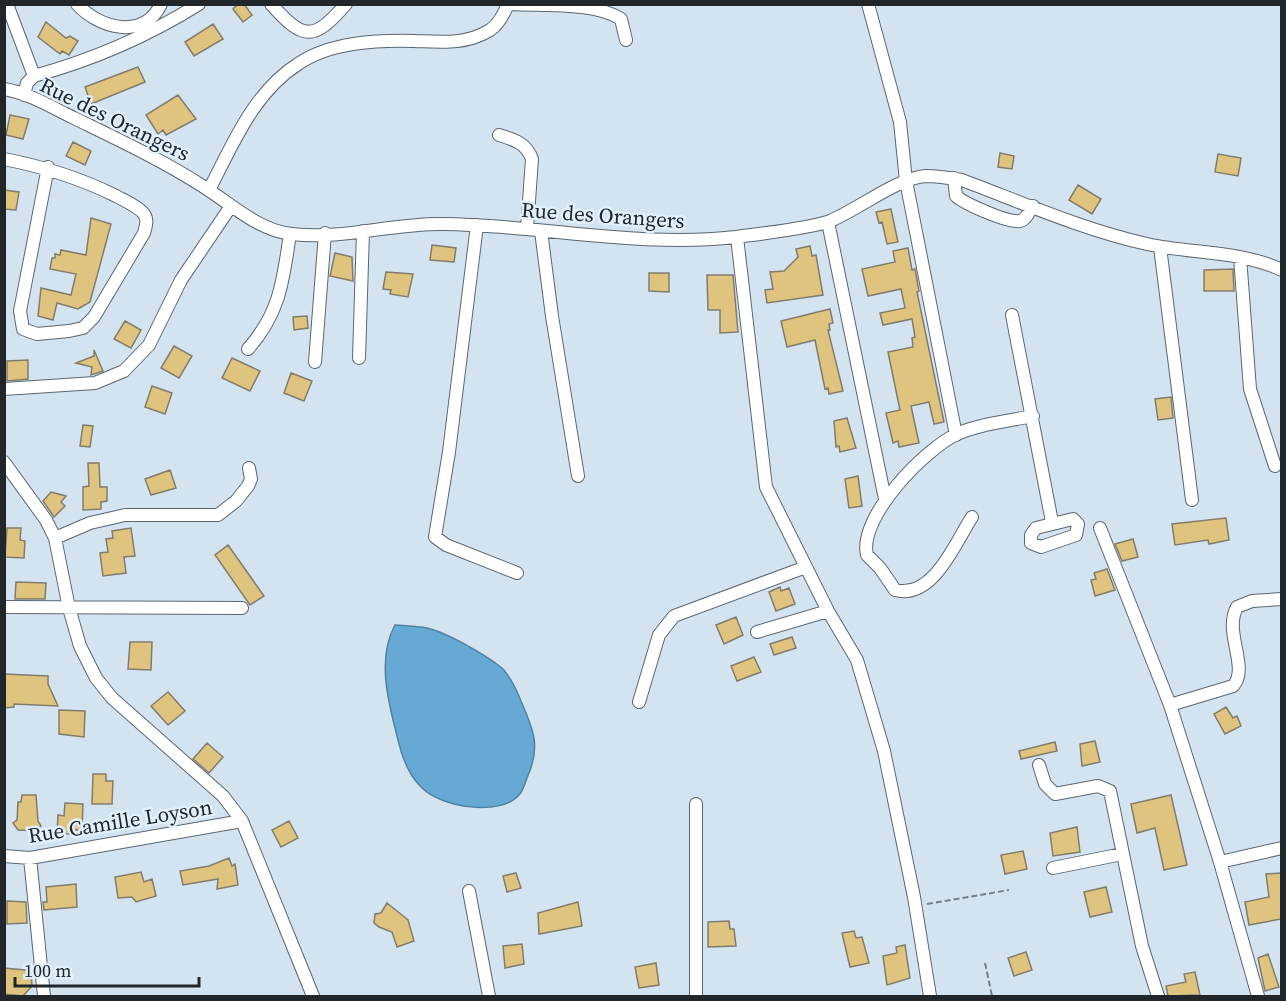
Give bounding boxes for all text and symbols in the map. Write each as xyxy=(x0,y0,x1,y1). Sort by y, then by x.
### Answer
street label: Rue des Orangers xyxy=(35,70,195,168)
street label: Rue des Orangers xyxy=(520,195,686,235)
street label: Rue Camille Loyson xyxy=(26,792,214,850)
scale bar xyxy=(15,950,200,988)
text: 100 m xyxy=(24,958,71,983)

